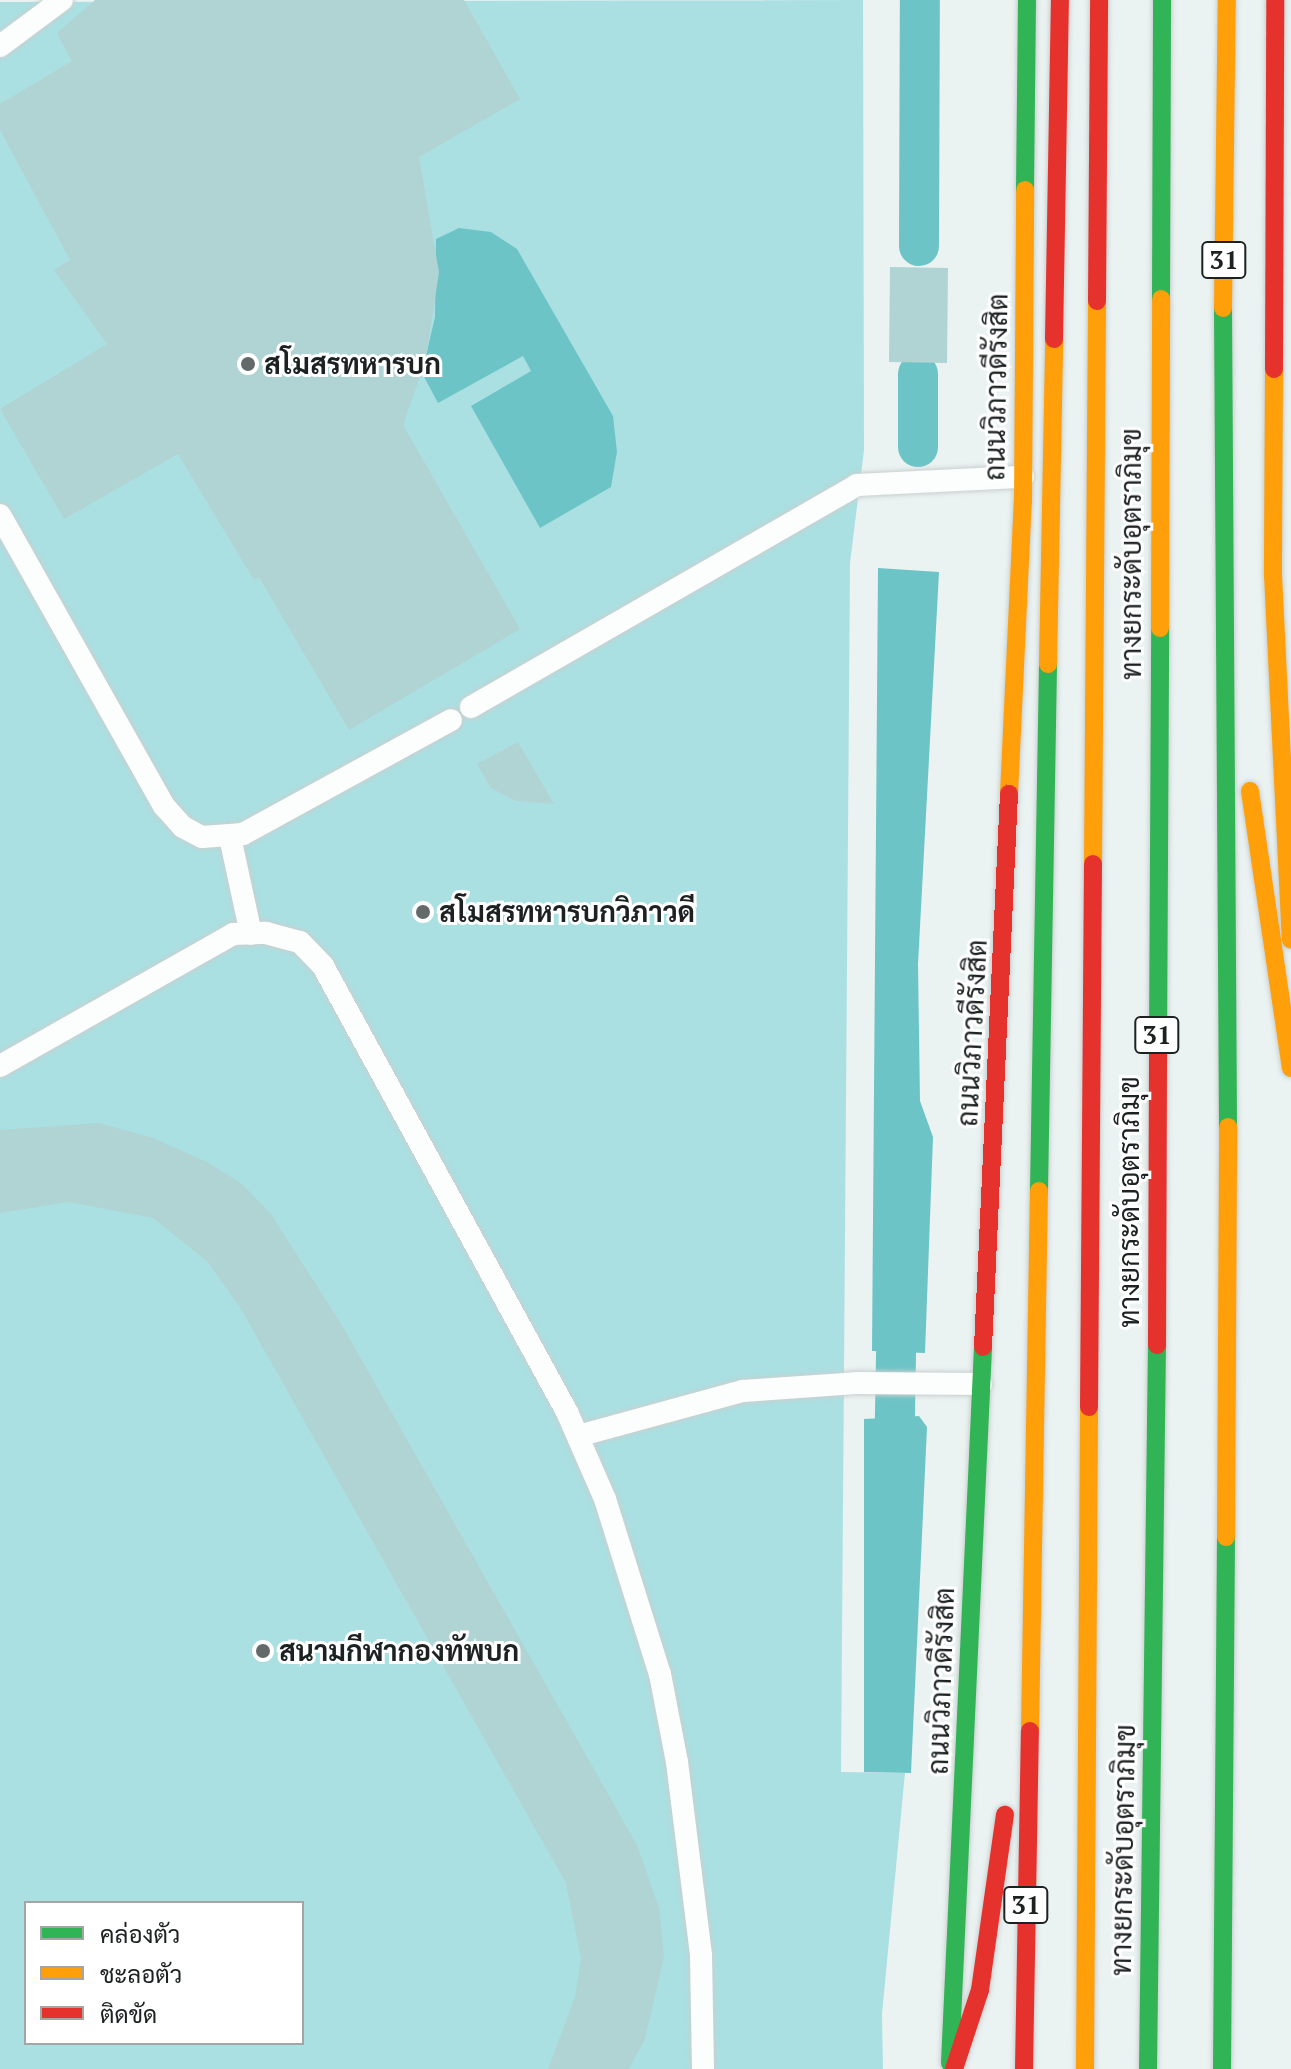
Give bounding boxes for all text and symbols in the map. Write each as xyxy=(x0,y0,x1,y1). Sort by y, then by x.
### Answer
road number: 31 xyxy=(1200,238,1248,282)
street label: ถนนวิภาวดีรังสิต xyxy=(978,293,1014,481)
place label: สโมสรทหารบก xyxy=(264,347,441,381)
marker: สโมสรทหารบก xyxy=(239,355,257,373)
street label: ทางยกระดับอุตราภิมุข xyxy=(1114,428,1148,680)
place label: สโมสรทหารบกวิภาวดี xyxy=(439,895,695,929)
marker: สโมสรทหารบกวิภาวดี xyxy=(414,903,432,921)
street label: ถนนวิภาวดีรังสิต xyxy=(950,938,994,1128)
road number: 31 xyxy=(1133,1013,1181,1057)
street label: ทางยกระดับอุตราภิมุข xyxy=(1112,1076,1146,1328)
street label: ถนนวิภาวดีรังสิต xyxy=(921,1587,961,1775)
place label: สนามกีฬากองทัพบก xyxy=(279,1634,519,1668)
marker: สนามกีฬากองทัพบก xyxy=(254,1642,272,1660)
street label: ทางยกระดับอุตราภิมุข xyxy=(1104,1724,1142,1976)
road number: 31 xyxy=(1002,1883,1050,1927)
legend xyxy=(24,1901,304,2045)
text: คล่องตัว xyxy=(100,1918,180,1950)
text: ชะลอตัว xyxy=(100,1958,182,1990)
text: ติดขัด xyxy=(100,1998,157,2030)

